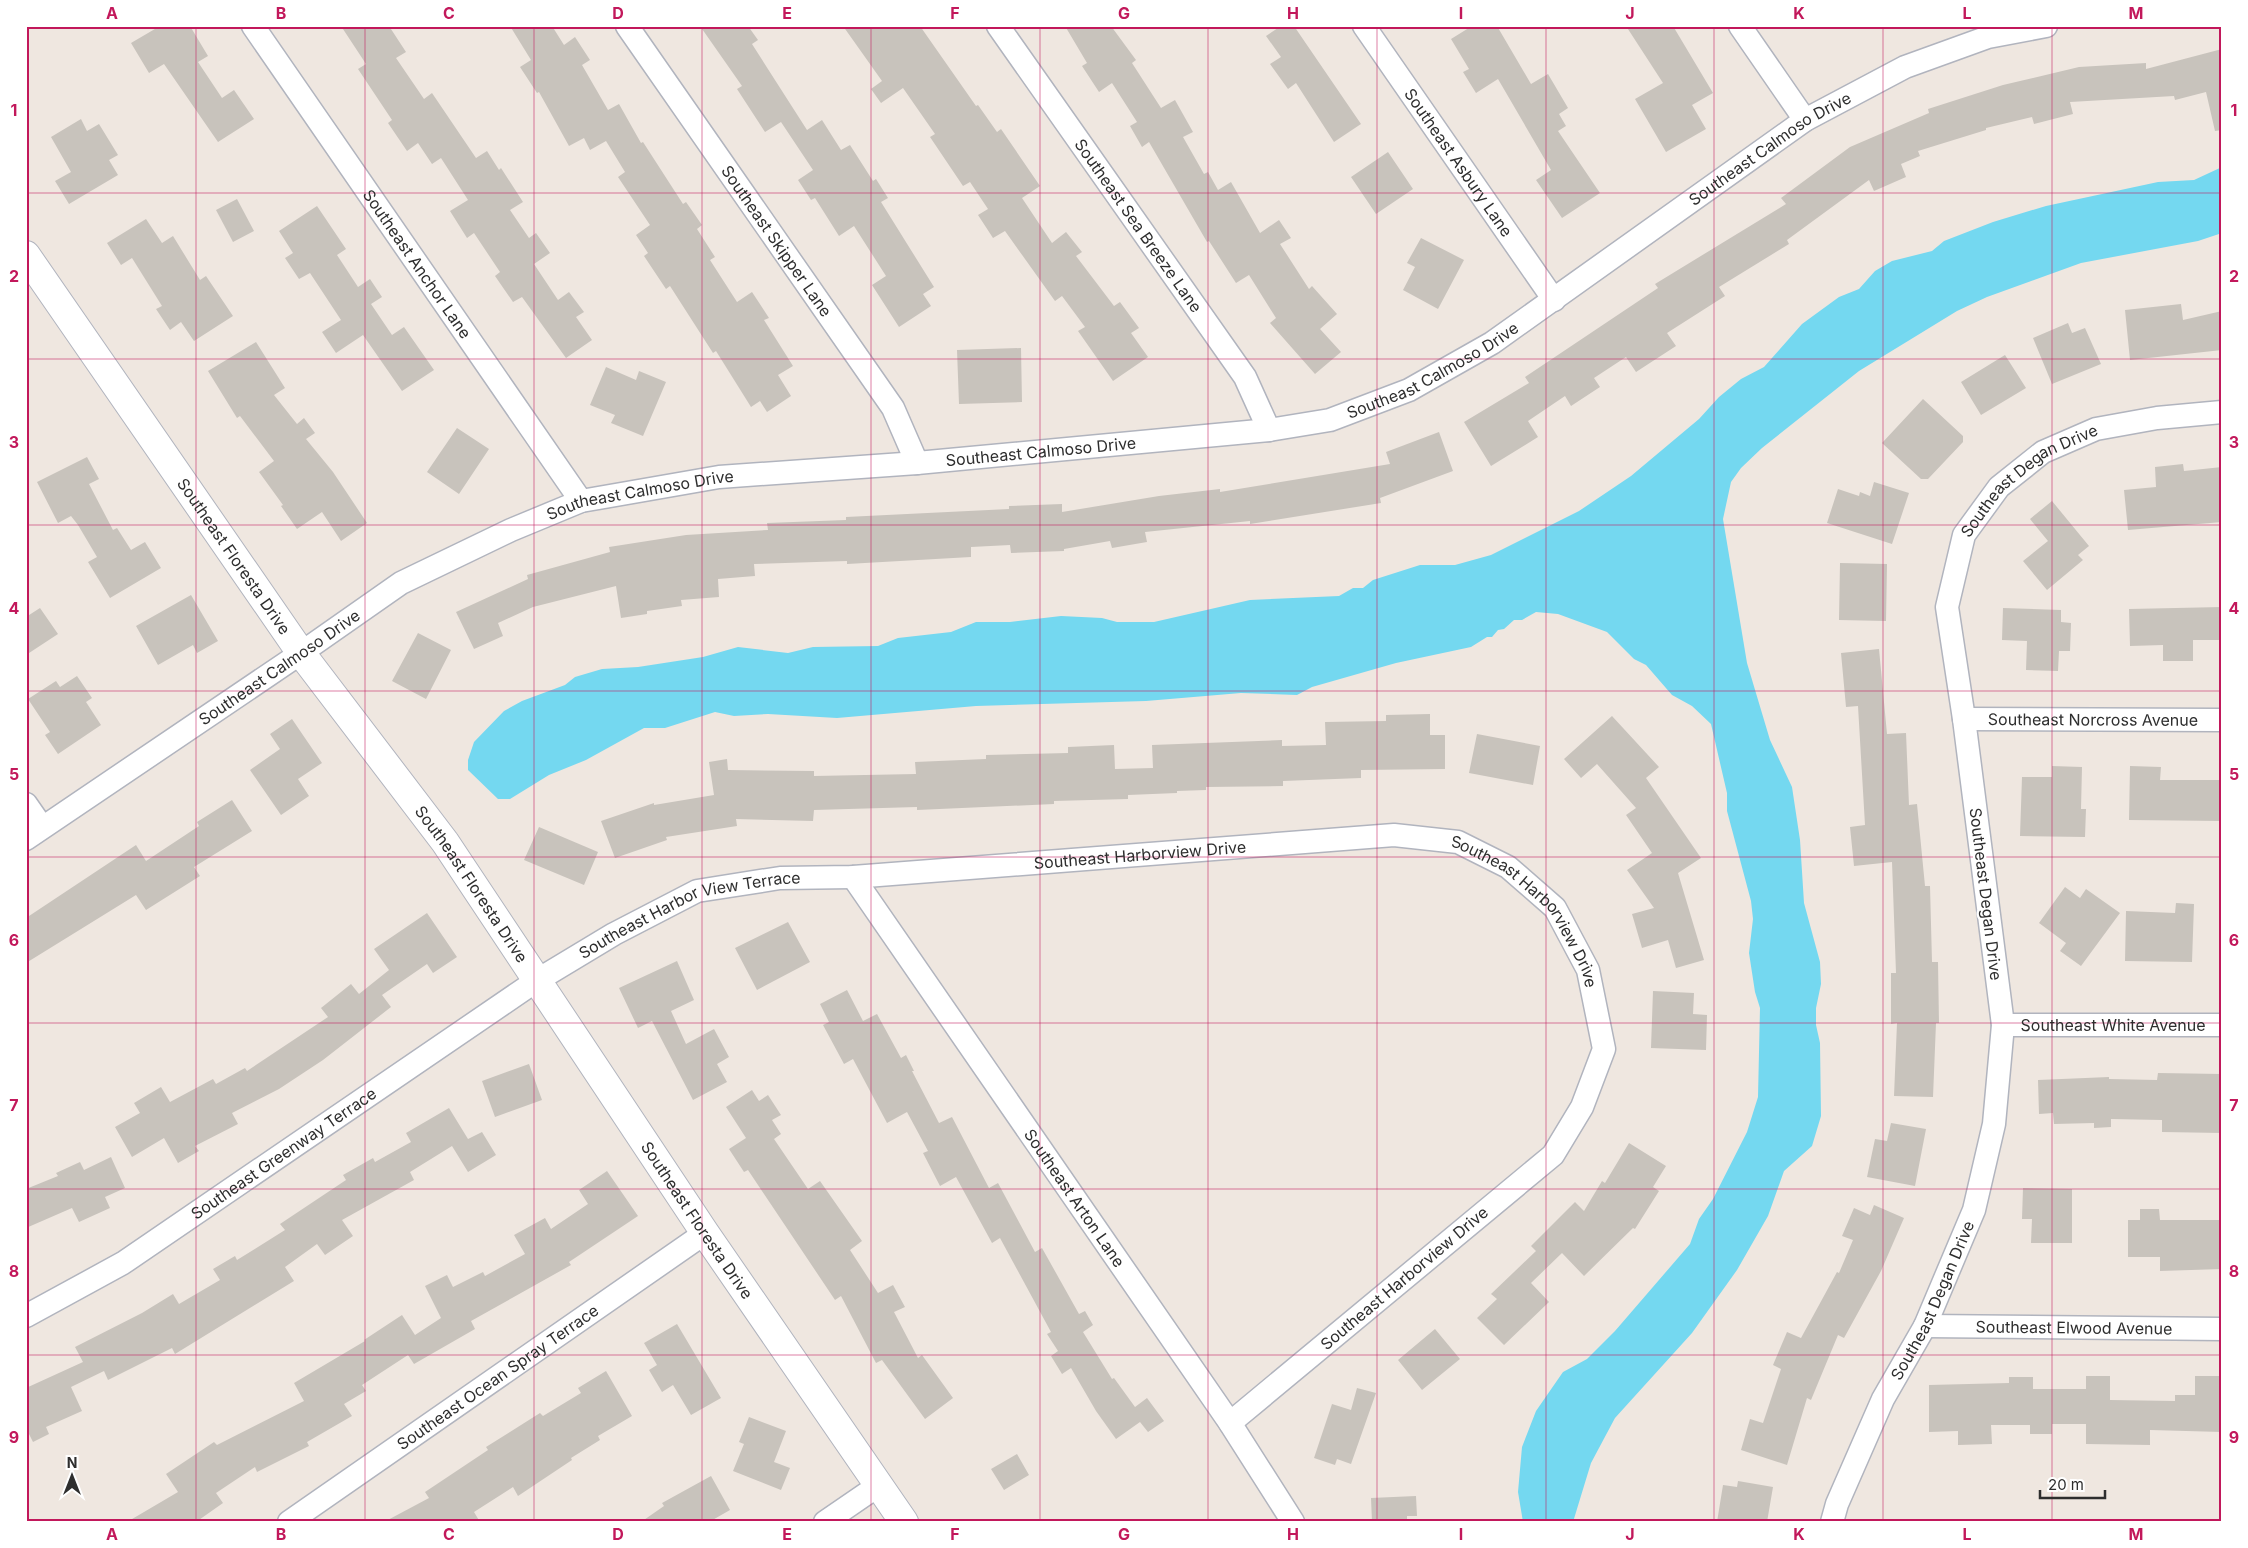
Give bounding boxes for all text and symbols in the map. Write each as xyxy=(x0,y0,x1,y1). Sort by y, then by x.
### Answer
text: A xyxy=(106,3,118,23)
text: B xyxy=(276,3,286,23)
text: C xyxy=(443,3,455,23)
text: D xyxy=(612,3,624,23)
text: E xyxy=(782,3,792,23)
text: F xyxy=(950,3,960,23)
text: G xyxy=(1118,3,1130,23)
text: H xyxy=(1287,3,1299,23)
text: I xyxy=(1459,3,1463,23)
text: J xyxy=(1625,3,1635,23)
text: K xyxy=(1793,3,1805,23)
text: L xyxy=(1962,3,1972,23)
text: M xyxy=(2129,3,2143,23)
street label: Southeast Asbury Lane xyxy=(1400,84,1517,240)
street label: Southeast Calmoso Drive xyxy=(1685,88,1854,210)
text: 1 xyxy=(11,100,17,120)
text: 1 xyxy=(2231,100,2237,120)
street label: Southeast Sea Breeze Lane xyxy=(1070,135,1206,316)
street label: Southeast Skipper Lane xyxy=(717,161,836,321)
street label: Southeast Anchor Lane xyxy=(359,185,476,342)
text: 2 xyxy=(9,266,19,286)
text: 2 xyxy=(2229,266,2239,286)
street label: Southeast Calmoso Drive xyxy=(1344,318,1522,423)
street label: Southeast Degan Drive xyxy=(1956,420,2101,541)
text: 3 xyxy=(9,432,19,452)
text: 3 xyxy=(2229,432,2239,452)
street label: Southeast Calmoso Drive xyxy=(945,433,1137,470)
street label: Southeast Calmoso Drive xyxy=(543,466,734,524)
street label: Southeast Floresta Drive xyxy=(173,474,295,638)
text: 4 xyxy=(9,598,20,618)
text: 4 xyxy=(2229,598,2240,618)
street label: Southeast Calmoso Drive xyxy=(195,605,364,729)
street label: Southeast Norcross Avenue xyxy=(1988,709,2198,730)
text: 5 xyxy=(9,764,19,784)
text: 5 xyxy=(2229,764,2239,784)
street label: Southeast Floresta Drive xyxy=(411,802,532,966)
street label: Southeast Degan Drive xyxy=(1965,806,2007,982)
street label: Southeast Harborview Drive xyxy=(1450,831,1601,989)
street label: Southeast Harborview Drive xyxy=(1033,837,1247,873)
street label: Southeast Harbor View Terrace xyxy=(575,868,801,963)
text: 6 xyxy=(9,930,19,950)
text: 6 xyxy=(2229,930,2239,950)
street label: Southeast White Avenue xyxy=(2021,1015,2205,1035)
street label: Southeast Greenway Terrace xyxy=(187,1083,380,1224)
text: 7 xyxy=(9,1095,19,1115)
text: 7 xyxy=(2229,1095,2239,1115)
street label: Southeast Arton Lane xyxy=(1020,1125,1129,1271)
street label: Southeast Floresta Drive xyxy=(637,1138,757,1303)
street label: Southeast Harborview Drive xyxy=(1316,1202,1492,1354)
street label: Southeast Degan Drive xyxy=(1886,1218,1978,1383)
text: 8 xyxy=(9,1261,19,1281)
text: 8 xyxy=(2229,1261,2239,1281)
street label: Southeast Ocean Spray Terrace xyxy=(393,1300,602,1454)
street label: Southeast Elwood Avenue xyxy=(1976,1317,2172,1338)
text: 9 xyxy=(9,1427,19,1447)
text: 9 xyxy=(2229,1427,2239,1447)
north arrow xyxy=(48,1450,98,1500)
text: N xyxy=(67,1454,77,1471)
scale bar xyxy=(2040,1468,2106,1500)
text: 20 m xyxy=(2048,1475,2084,1494)
text: A xyxy=(106,1524,118,1544)
text: B xyxy=(276,1524,286,1544)
text: C xyxy=(443,1524,455,1544)
text: D xyxy=(612,1524,624,1544)
text: E xyxy=(782,1524,792,1544)
text: F xyxy=(950,1524,960,1544)
text: G xyxy=(1118,1524,1130,1544)
text: H xyxy=(1287,1524,1299,1544)
text: I xyxy=(1459,1524,1463,1544)
text: J xyxy=(1625,1524,1635,1544)
text: K xyxy=(1793,1524,1805,1544)
text: L xyxy=(1962,1524,1972,1544)
text: M xyxy=(2129,1524,2143,1544)

